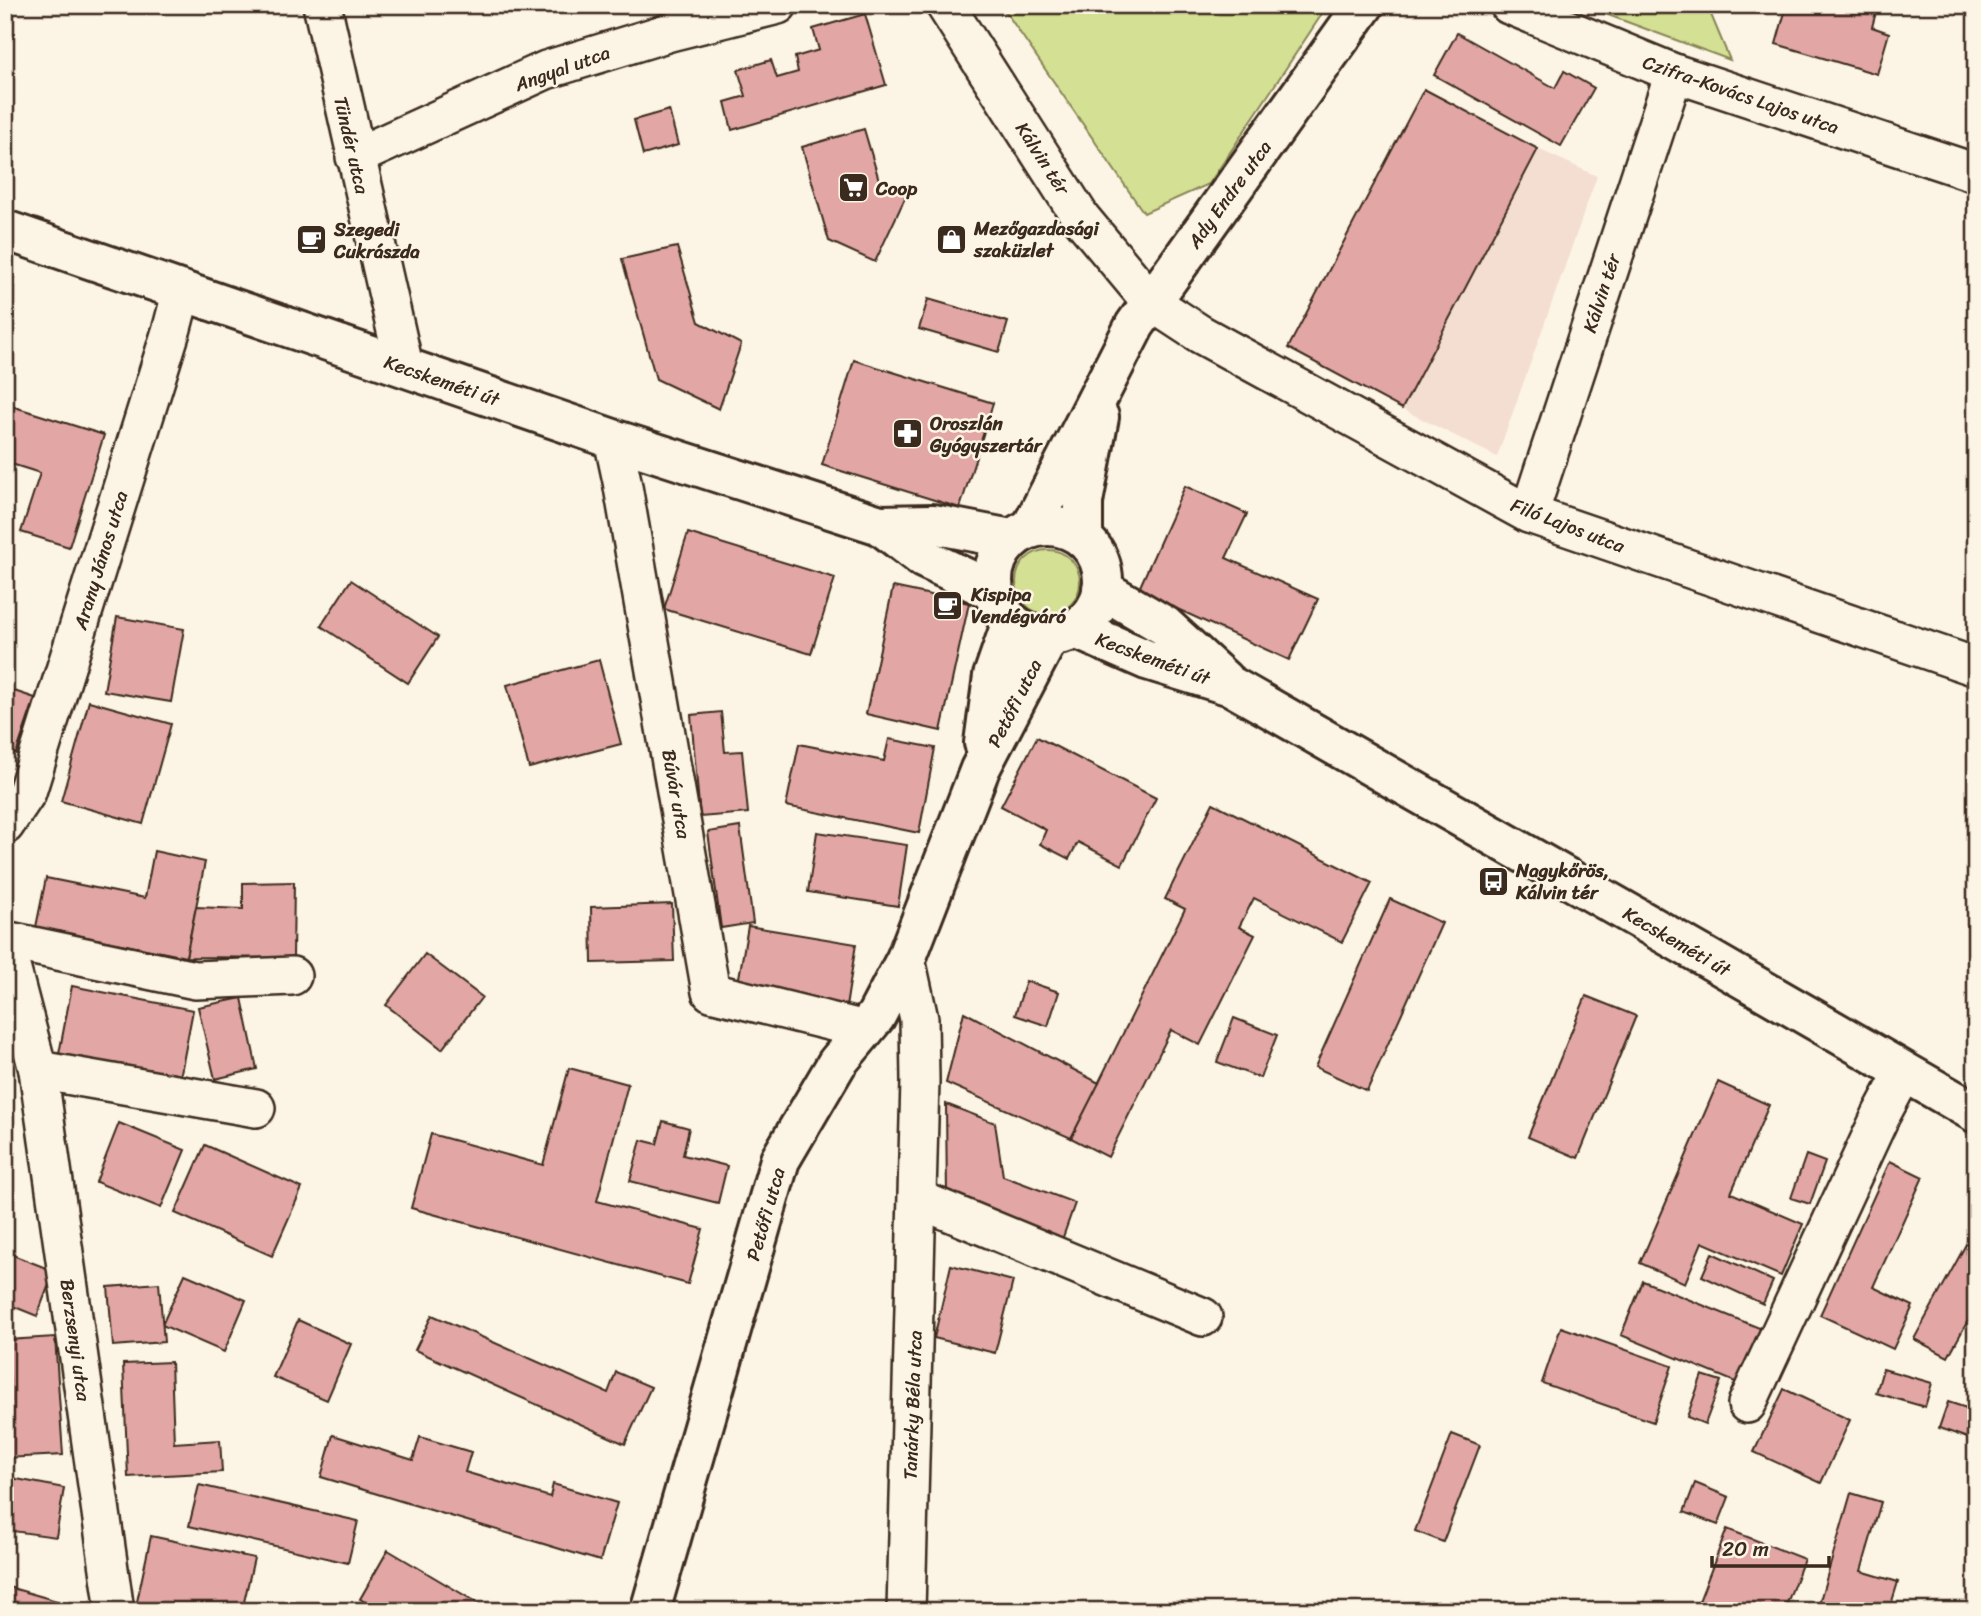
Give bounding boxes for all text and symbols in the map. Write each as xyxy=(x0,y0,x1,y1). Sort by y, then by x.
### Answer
street label: Angyal utca xyxy=(509,36,615,101)
street label: Czifra-Kovács Lajos utca xyxy=(1638,45,1844,144)
street label: Tündér utca xyxy=(324,93,379,198)
street label: Kálvin tér xyxy=(1006,115,1079,203)
street label: Ady Endre utca xyxy=(1178,133,1280,256)
supermarket icon: Coop xyxy=(836,171,870,205)
place label: Coop xyxy=(875,172,918,205)
place label: Mezőgazdasági szaküzlet xyxy=(973,212,1101,267)
place label: Szegedi Cukrászda xyxy=(333,213,420,268)
shop icon: Mezőgazdasági szaküzlet xyxy=(934,222,968,256)
cafe icon: Szegedi Cukrászda xyxy=(294,223,328,257)
street label: Kálvin tér xyxy=(1573,248,1630,337)
street label: Kecskeméti út xyxy=(380,345,505,416)
place label: Oroszlán Gyógyszertár xyxy=(929,407,1044,462)
pharmacy icon: Oroszlán Gyógyszertár xyxy=(890,417,924,451)
street label: Arany János utca xyxy=(63,486,137,635)
street label: Filó Lajos utca xyxy=(1506,489,1630,562)
place label: Kispipa Vendégváró xyxy=(970,578,1067,633)
cafe icon: Kispipa Vendégváró xyxy=(931,588,965,622)
street label: Kecskeméti út xyxy=(1091,622,1216,695)
street label: Petőfi utca xyxy=(978,653,1051,753)
street label: Búvár utca xyxy=(652,747,701,842)
place label: Nagykőrös, Kálvin tér xyxy=(1515,854,1609,909)
bus stop icon: Nagykőrös, Kálvin tér xyxy=(1476,864,1510,898)
street label: Kecskeméti út xyxy=(1616,897,1738,986)
street label: Petőfi utca xyxy=(736,1163,795,1265)
street label: Berzsenyi utca xyxy=(51,1277,100,1404)
street label: Tanárky Béla utca xyxy=(893,1329,932,1480)
scale bar xyxy=(1712,1525,1829,1569)
text: 20 m xyxy=(1722,1530,1769,1568)

